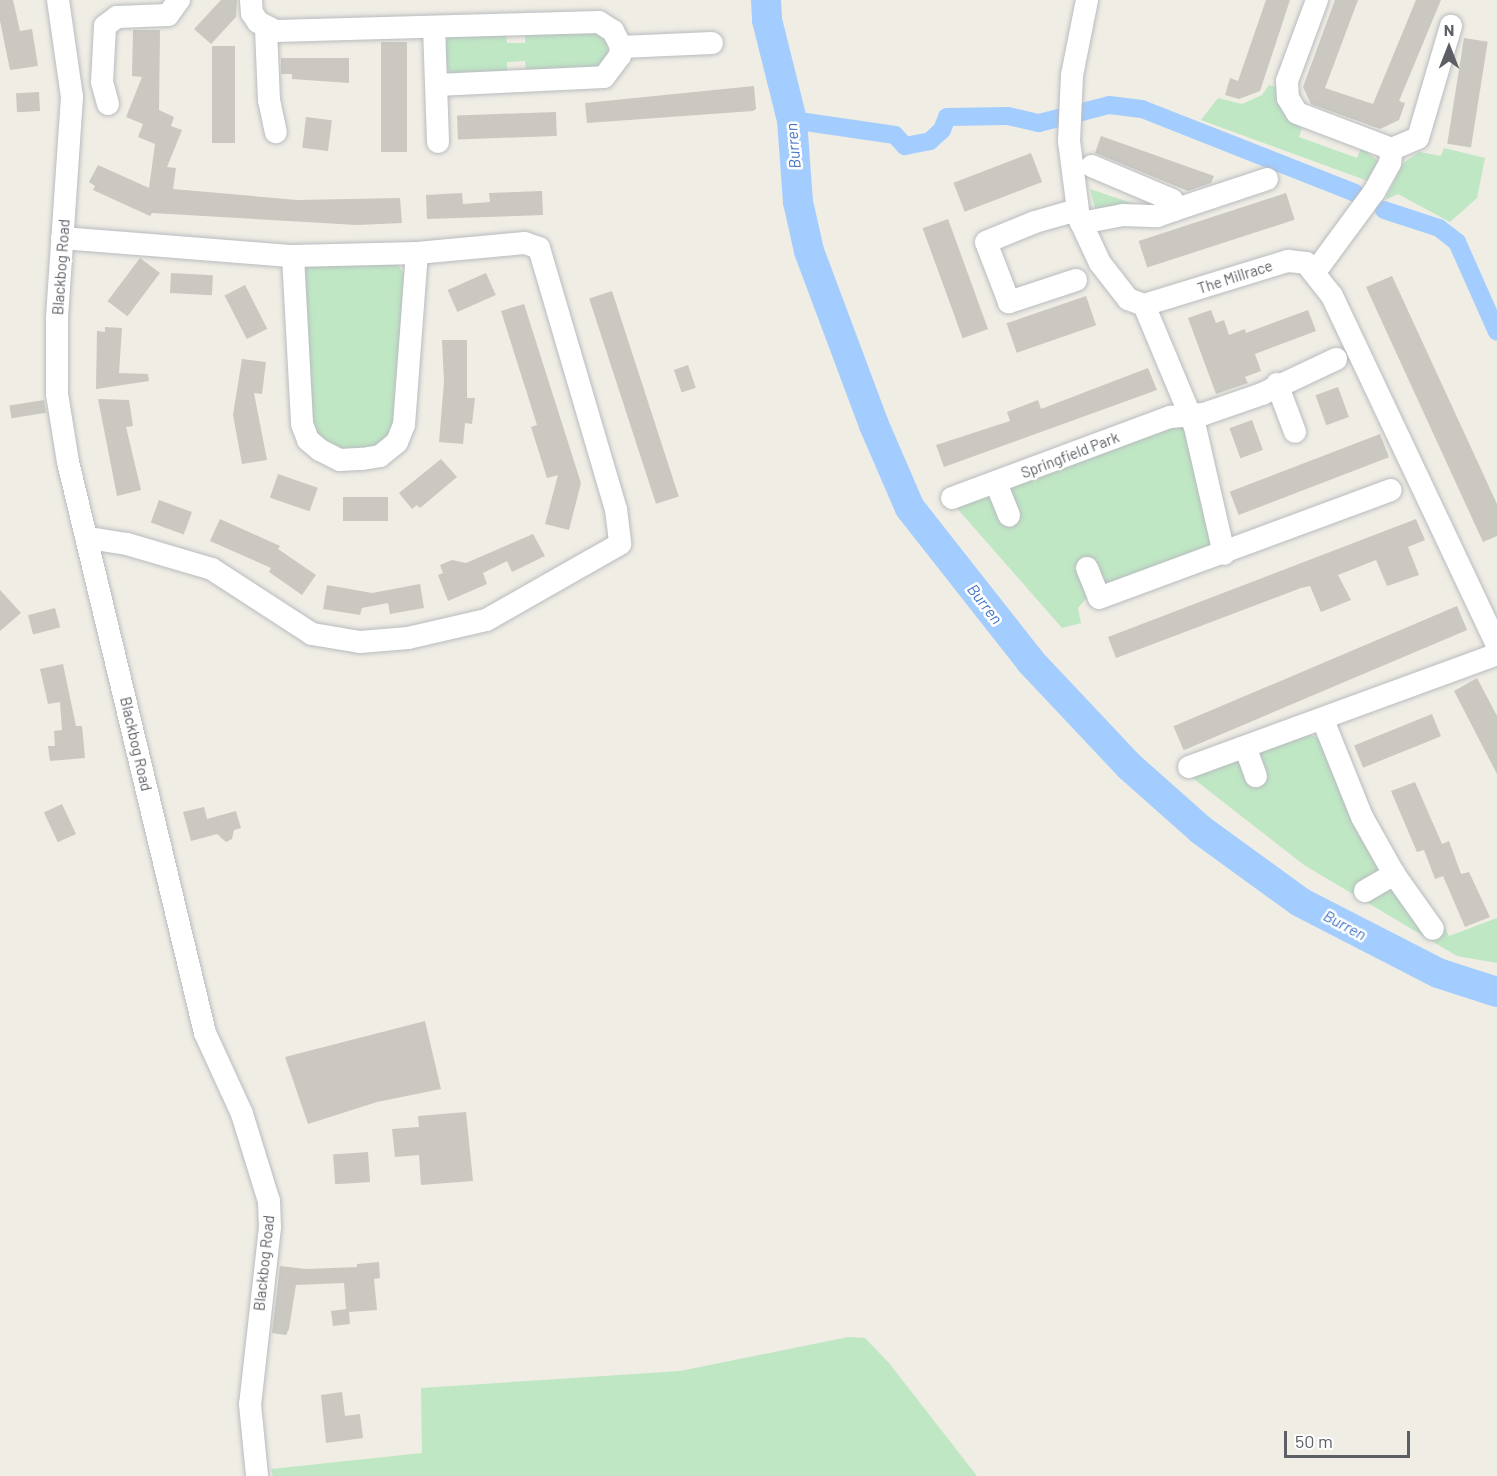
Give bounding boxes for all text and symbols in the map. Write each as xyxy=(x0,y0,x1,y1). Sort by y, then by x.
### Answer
north arrow xyxy=(1419,18,1479,78)
text: N xyxy=(1444,20,1454,39)
water label: Burren xyxy=(781,122,805,170)
street label: Blackbog Road xyxy=(49,218,73,316)
street label: The Millrace xyxy=(1195,256,1275,298)
street label: Springfield Park xyxy=(1018,428,1122,482)
water label: Burren xyxy=(963,580,1007,628)
street label: Blackbog Road xyxy=(116,695,156,793)
water label: Burren xyxy=(1320,906,1370,944)
street label: Blackbog Road xyxy=(250,1214,278,1312)
scale bar xyxy=(1287,1419,1413,1457)
text: 50 m xyxy=(1295,1430,1333,1452)

